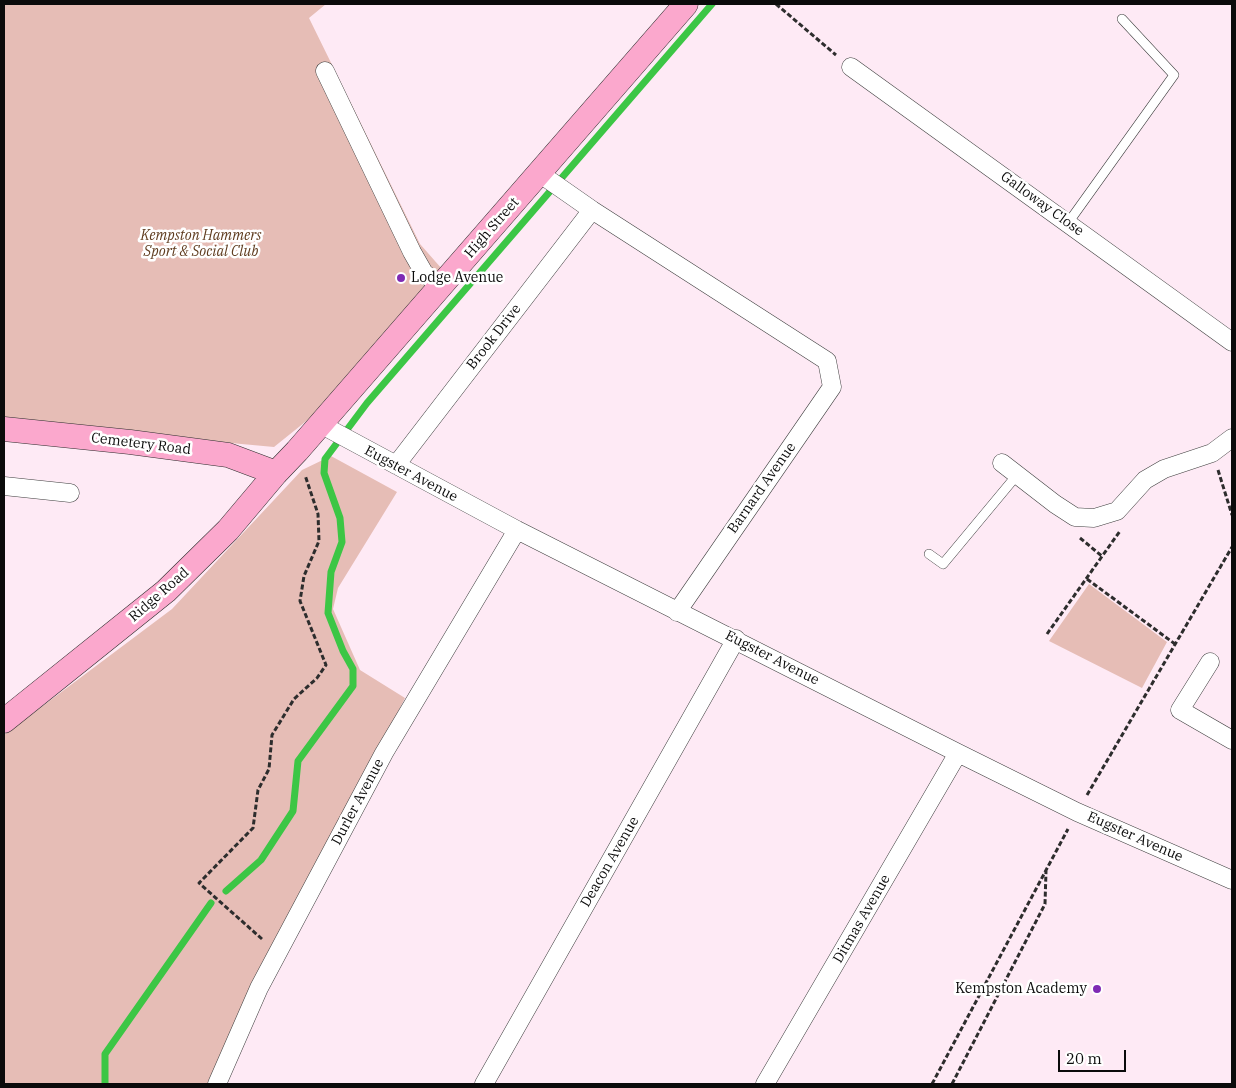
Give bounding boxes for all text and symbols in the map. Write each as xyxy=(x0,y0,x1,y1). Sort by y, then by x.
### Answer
street label: Galloway Close xyxy=(997,168,1087,240)
street label: High Street xyxy=(461,194,523,262)
park label: Kempston Hammers Sport & Social Club xyxy=(141,228,261,260)
place label: Lodge Avenue xyxy=(411,270,503,286)
marker: Lodge Avenue xyxy=(395,272,407,284)
street label: Brook Drive xyxy=(463,301,525,373)
street label: Cemetery Road xyxy=(90,430,192,458)
street label: Barnard Avenue xyxy=(724,439,800,537)
street label: Eugster Avenue xyxy=(362,442,460,506)
street label: Ridge Road xyxy=(126,564,192,626)
street label: Eugster Avenue xyxy=(722,627,822,689)
street label: Durler Avenue xyxy=(328,756,388,848)
street label: Eugster Avenue xyxy=(1084,808,1186,866)
street label: Deacon Avenue xyxy=(577,814,643,910)
street label: Ditmas Avenue xyxy=(830,872,894,966)
place label: Kempston Academy xyxy=(955,981,1087,997)
marker: Kempston Academy xyxy=(1091,983,1103,995)
scale bar xyxy=(1061,1040,1128,1072)
text: 20 m xyxy=(1066,1049,1102,1068)

